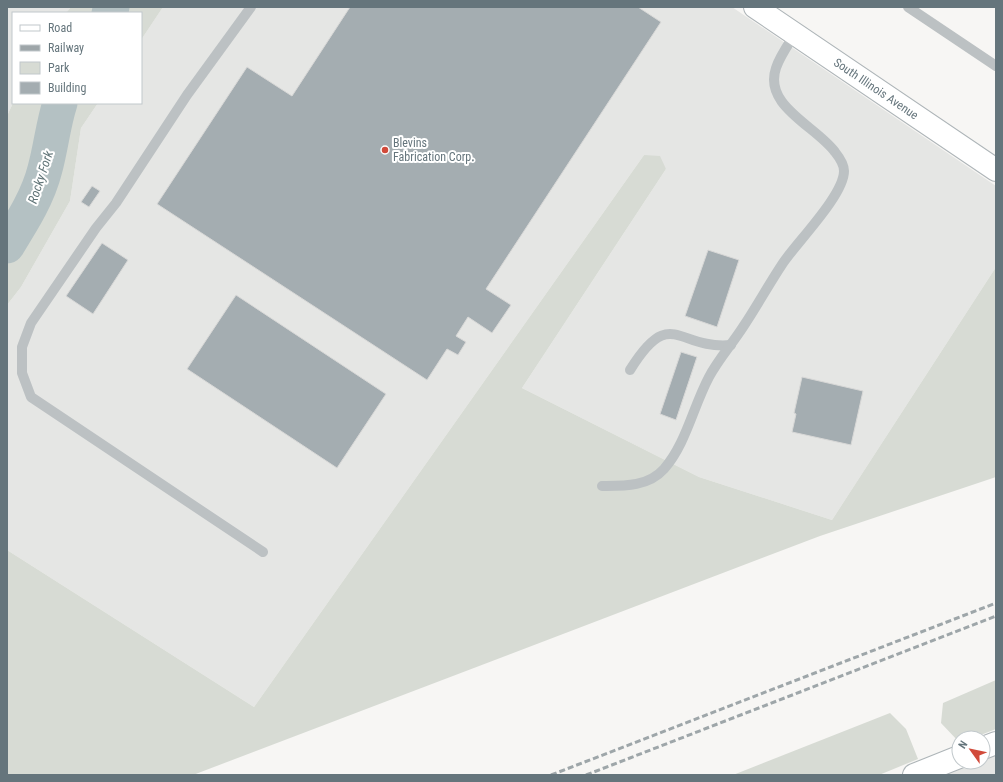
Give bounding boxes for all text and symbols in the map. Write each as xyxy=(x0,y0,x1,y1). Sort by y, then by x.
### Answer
legend xyxy=(12,12,142,104)
text: Road xyxy=(48,21,72,35)
text: Railway xyxy=(48,41,84,55)
street label: South Illinois Avenue xyxy=(831,55,921,123)
text: Park xyxy=(48,61,70,75)
text: Building xyxy=(48,81,86,95)
place label: Blevins Fabrication Corp. xyxy=(393,136,474,164)
marker: Blevins Fabrication Corp. xyxy=(380,145,390,155)
water label: Rocky Fork xyxy=(25,149,56,205)
north arrow xyxy=(951,730,991,770)
text: N xyxy=(956,738,970,751)

